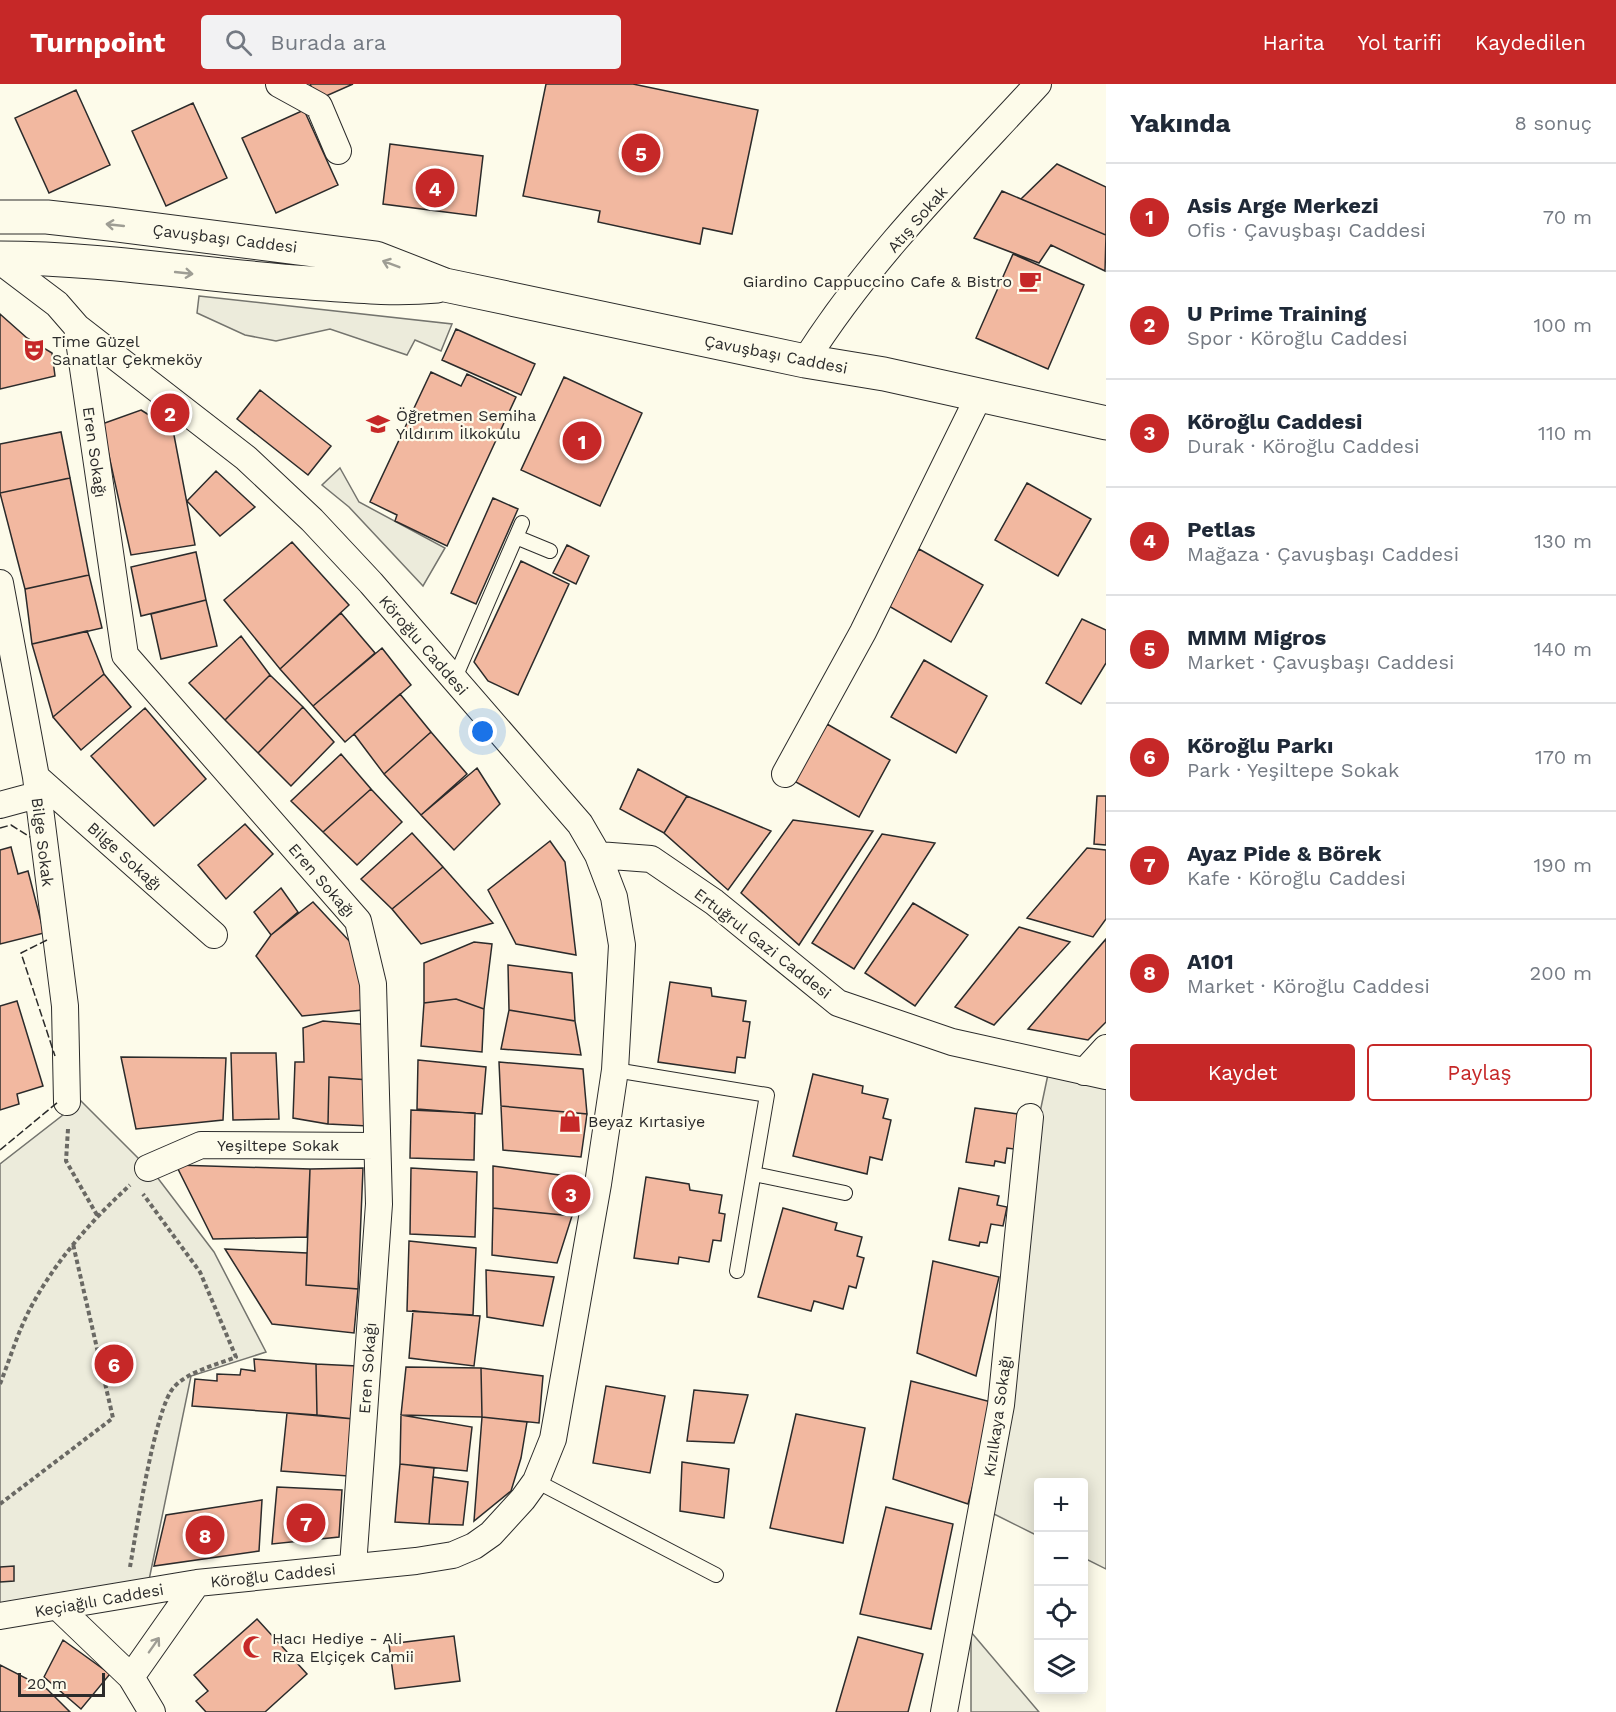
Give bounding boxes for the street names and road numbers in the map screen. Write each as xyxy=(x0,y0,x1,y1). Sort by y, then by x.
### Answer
street label: Atış Sokak xyxy=(883,182,951,256)
street label: Çavuşbaşı Caddesi xyxy=(152,220,298,257)
street label: Çavuşbaşı Caddesi xyxy=(703,331,849,378)
street label: Eren Sokağı xyxy=(79,405,110,499)
street label: Köroğlu Caddesi xyxy=(375,592,472,699)
street label: Bilge Sokak xyxy=(28,796,57,888)
street label: Bilge Sokağı xyxy=(84,818,166,895)
street label: Eren Sokağı xyxy=(284,840,359,921)
street label: Ertuğrul Gazi Caddesi xyxy=(690,884,835,1003)
street label: Yeşiltepe Sokak xyxy=(217,1136,339,1155)
street label: Eren Sokağı xyxy=(355,1322,380,1414)
street label: Kızılkaya Sokağı xyxy=(980,1354,1015,1478)
street label: Köroğlu Caddesi xyxy=(209,1559,337,1592)
street label: Keçiağılı Caddesi xyxy=(33,1580,165,1621)

